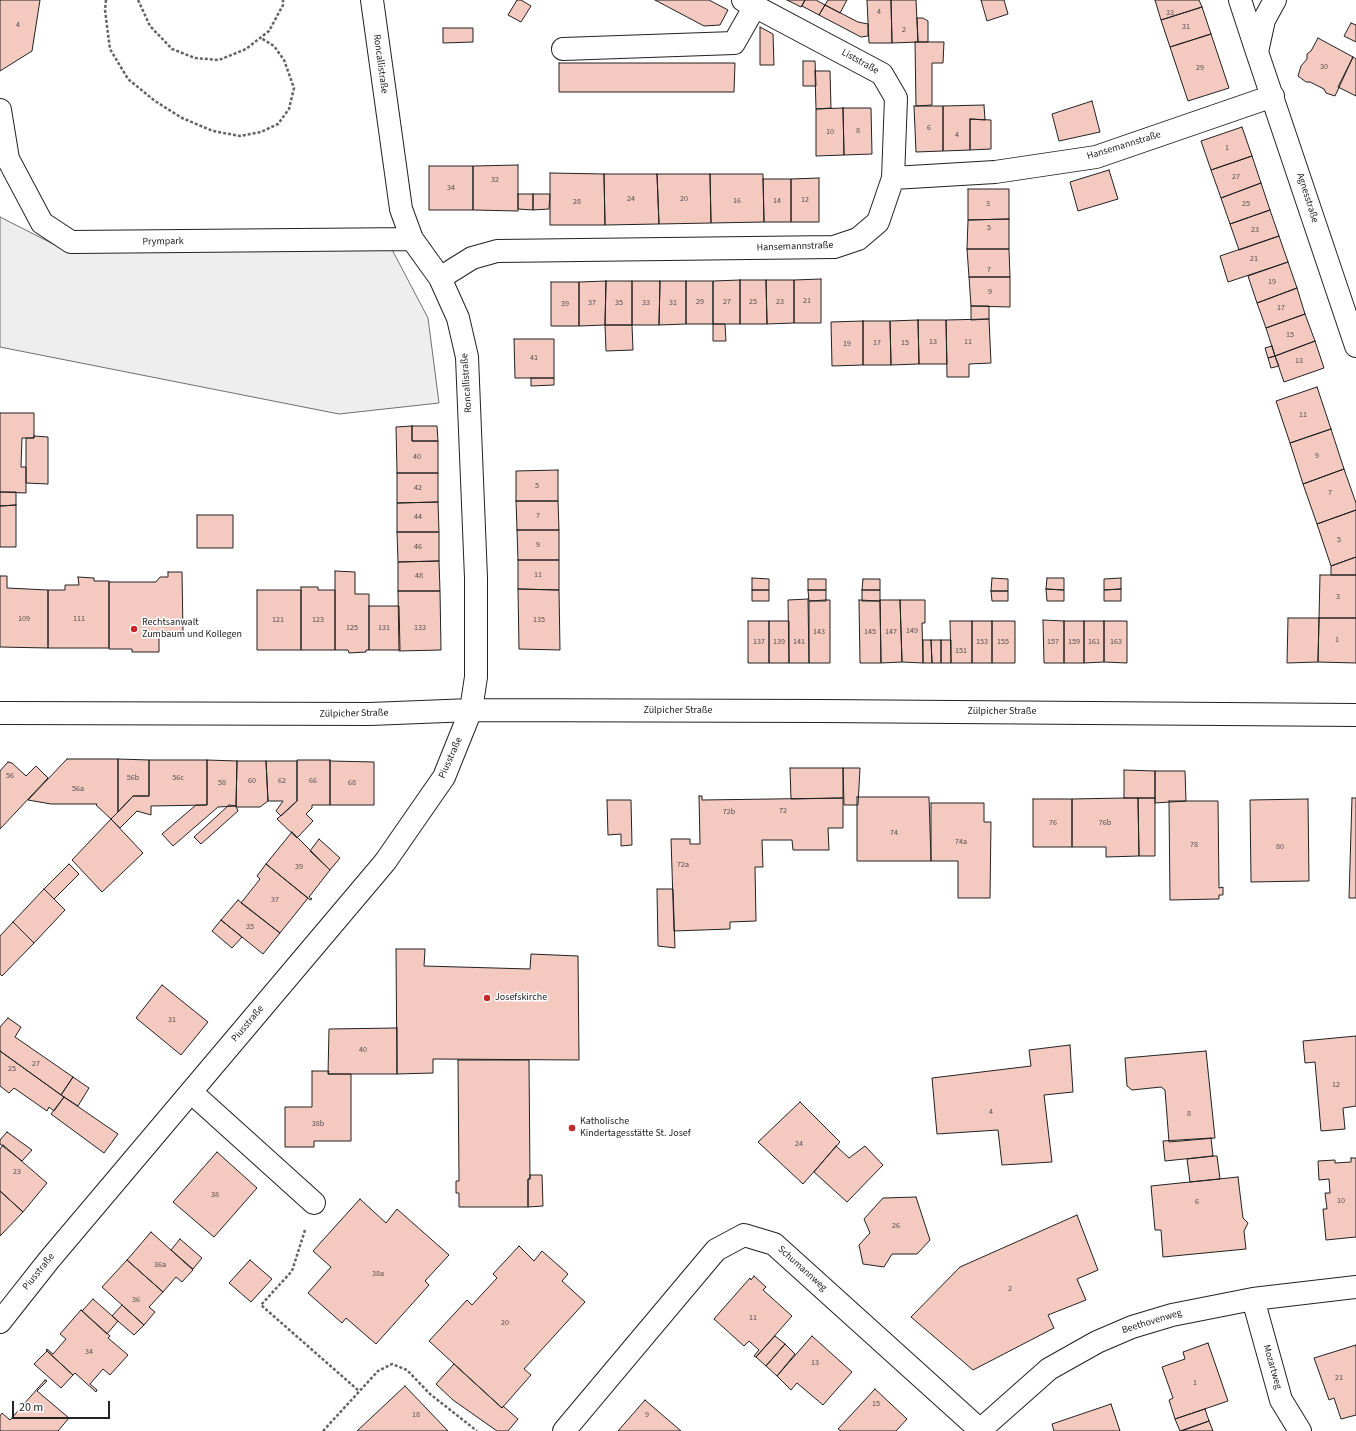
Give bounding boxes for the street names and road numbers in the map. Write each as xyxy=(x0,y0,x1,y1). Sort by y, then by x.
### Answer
street label: Roncallistraße xyxy=(370,34,390,94)
street label: Liststraße xyxy=(839,47,881,77)
street label: Hansemannstraße xyxy=(1086,129,1162,163)
street label: Agnesstraße xyxy=(1293,172,1321,224)
street label: Prympark xyxy=(142,236,184,248)
street label: Hansemannstraße xyxy=(756,240,834,254)
street label: Roncallistraße xyxy=(459,353,475,413)
street label: Zülpicher Straße xyxy=(643,705,713,717)
street label: Zülpicher Straße xyxy=(967,706,1037,718)
street label: Zülpicher Straße xyxy=(319,707,389,721)
street label: Piusstraße xyxy=(437,735,465,781)
street label: Piusstraße xyxy=(229,1003,267,1045)
street label: Schumannweg xyxy=(775,1244,829,1294)
street label: Piusstraße xyxy=(20,1251,58,1293)
street label: Beethovenweg xyxy=(1121,1307,1183,1337)
street label: Mozartweg xyxy=(1260,1343,1284,1391)

